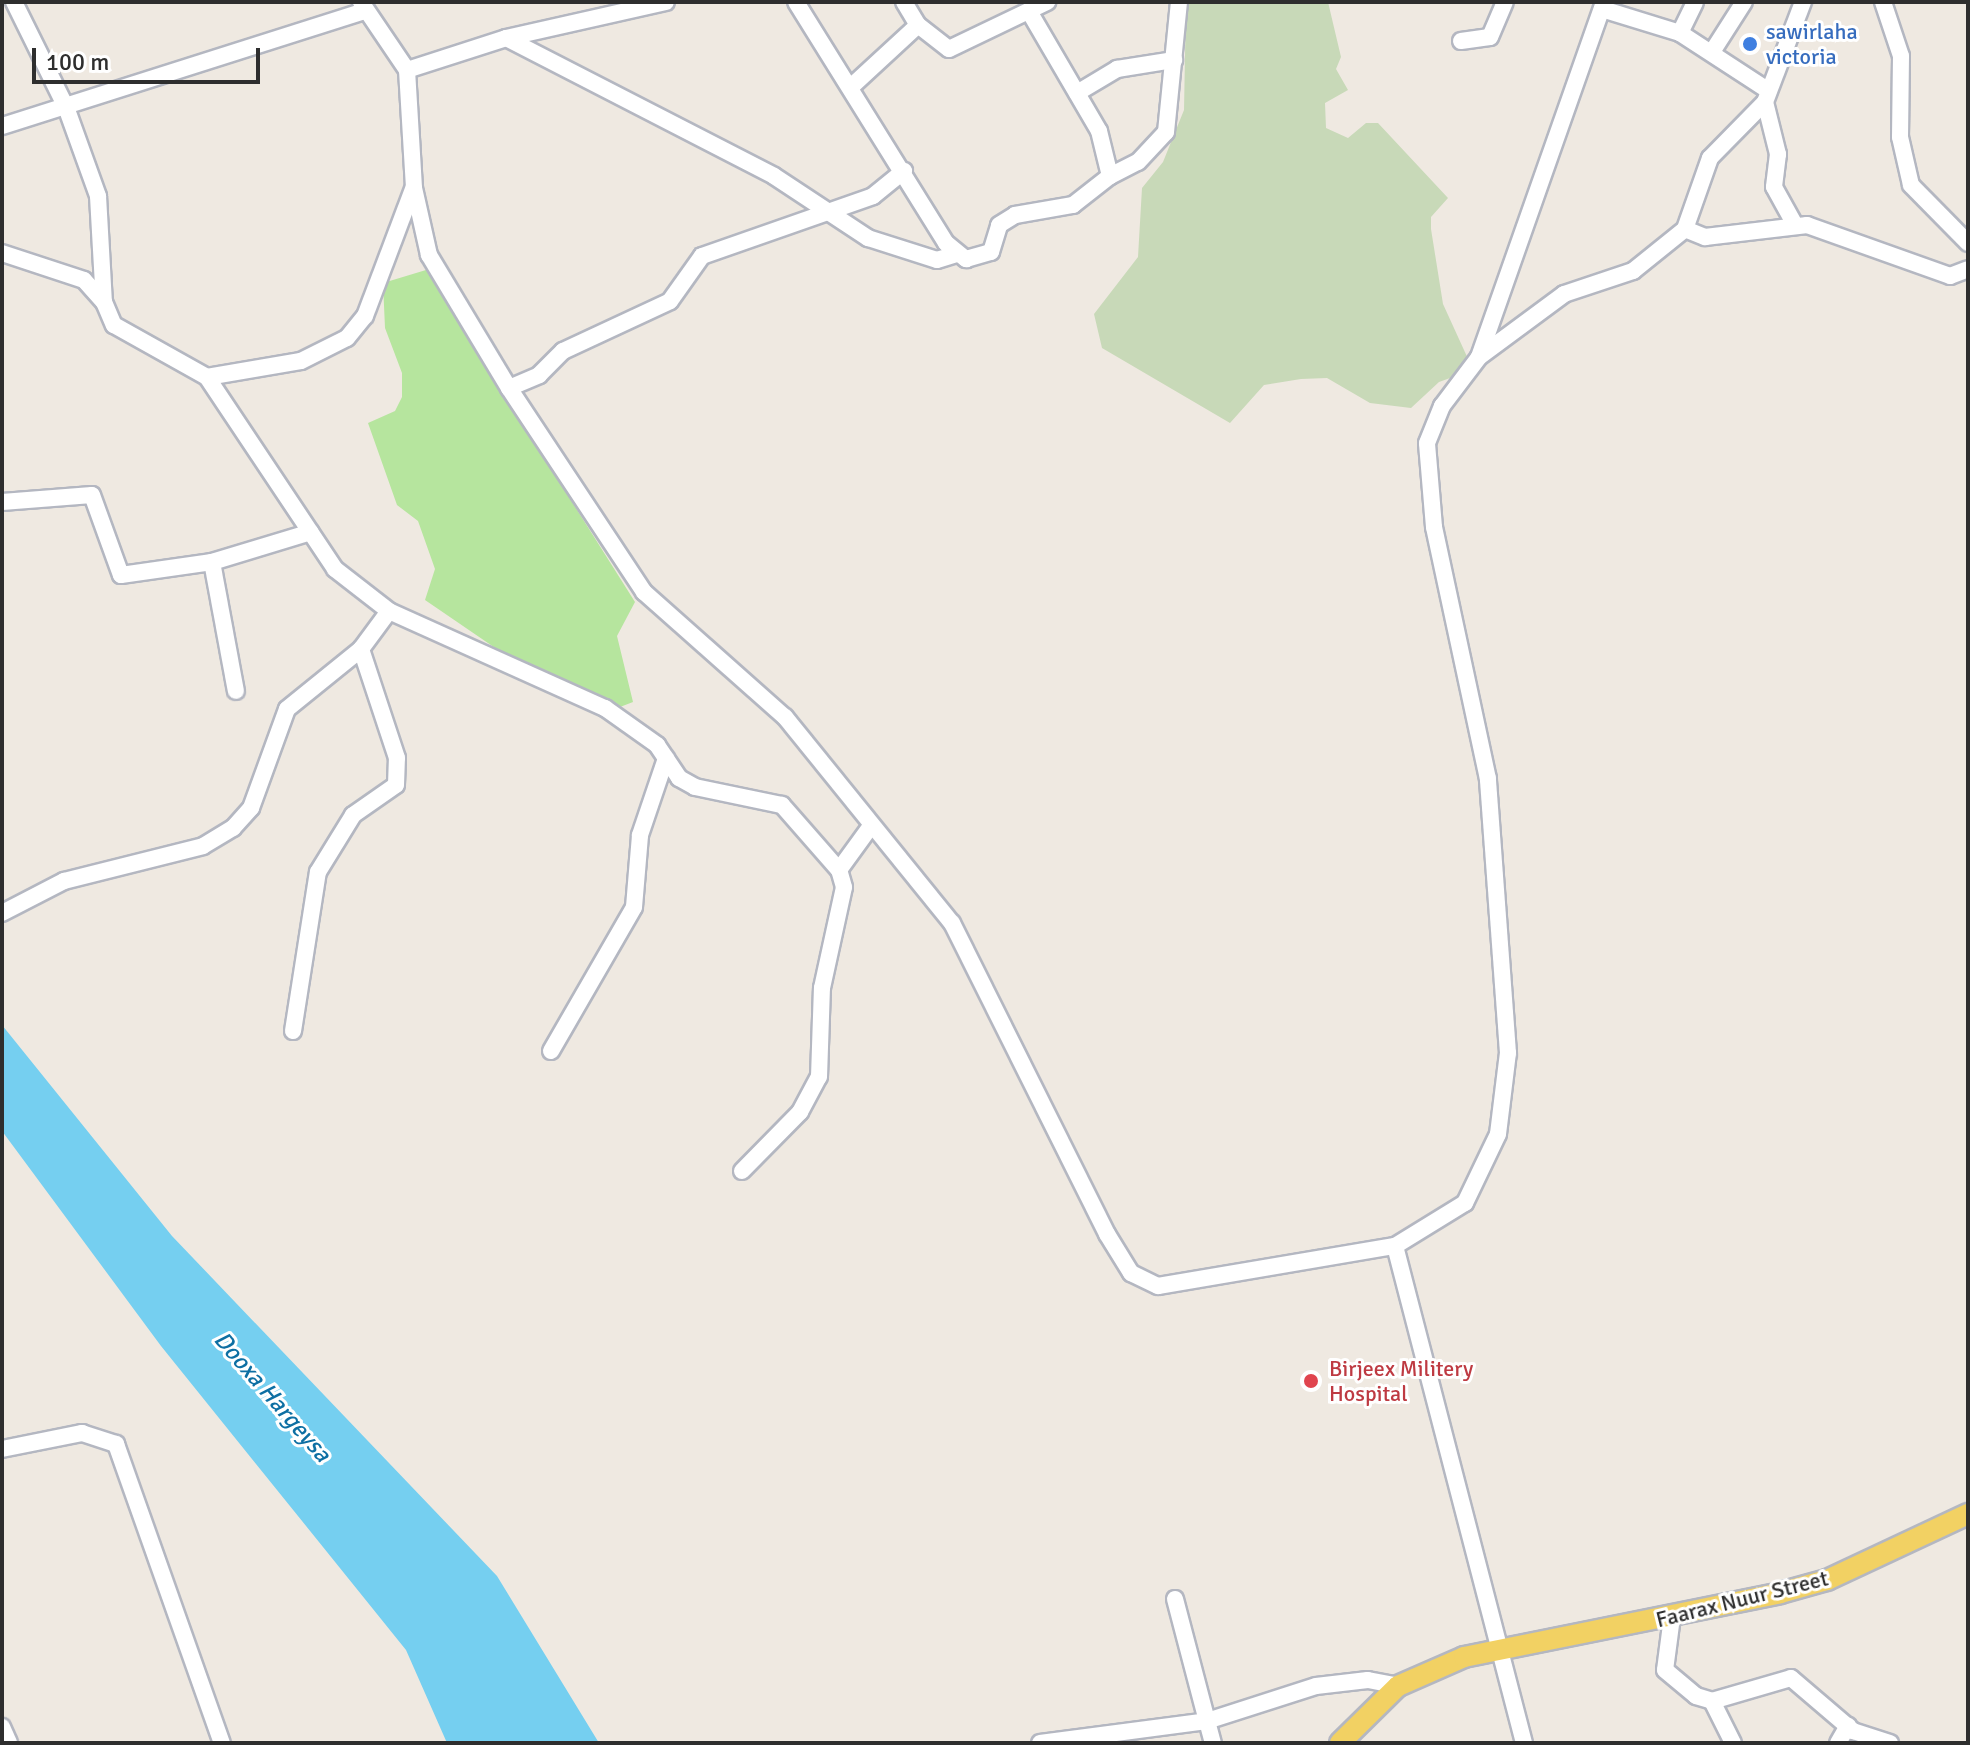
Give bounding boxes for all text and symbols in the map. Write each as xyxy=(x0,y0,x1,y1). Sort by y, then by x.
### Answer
place label: sawirlaha victoria xyxy=(1766,18,1858,70)
scale bar xyxy=(36,32,264,82)
marker: sawirlaha victoria xyxy=(1741,35,1759,53)
text: 100 m xyxy=(46,47,109,77)
water label: Dooxa Hargeysa xyxy=(207,1326,337,1468)
place label: Birjeex Militery Hospital xyxy=(1329,1355,1473,1406)
marker: Birjeex Militery Hospital xyxy=(1300,1370,1322,1392)
street label: Faarax Nuur Street xyxy=(1653,1565,1831,1633)

